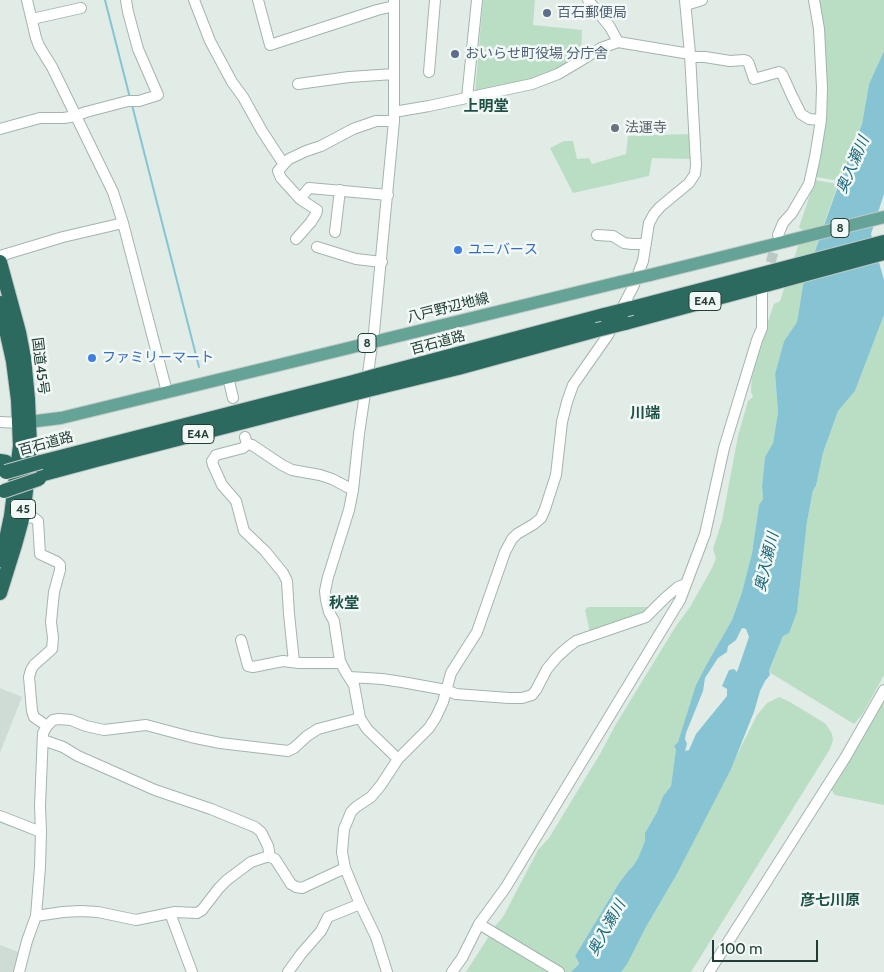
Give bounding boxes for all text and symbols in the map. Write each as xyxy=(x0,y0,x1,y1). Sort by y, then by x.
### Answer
place label: 百石郵便局 xyxy=(557,5,627,21)
marker: 百石郵便局 xyxy=(541,7,553,19)
place label: おいらせ町役場 分庁舎 xyxy=(465,46,608,62)
marker: おいらせ町役場 分庁舎 xyxy=(449,48,461,60)
district label: 上明堂 xyxy=(464,98,508,116)
place label: 法運寺 xyxy=(625,120,667,136)
marker: 法運寺 xyxy=(609,122,621,134)
water label: 奥入瀬川 xyxy=(833,134,873,196)
road number: 8 xyxy=(831,218,849,238)
place label: ユニバース xyxy=(468,242,538,258)
marker: ユニバース xyxy=(452,244,464,256)
street label: 八戸野辺地線 xyxy=(405,290,491,326)
road number: E4A xyxy=(689,292,721,310)
street label: 百石道路 xyxy=(409,328,467,358)
road number: 8 xyxy=(358,333,376,352)
street label: 国道45号 xyxy=(28,336,52,396)
place label: ファミリーマート xyxy=(102,350,214,366)
marker: ファミリーマート xyxy=(86,352,98,364)
district label: 川端 xyxy=(630,405,660,423)
road number: E4A xyxy=(182,424,214,444)
street label: 百石道路 xyxy=(17,429,75,459)
road number: 45 xyxy=(10,499,36,518)
water label: 奥入瀬川 xyxy=(751,531,783,593)
district label: 秋堂 xyxy=(329,595,359,613)
district label: 彦七川原 xyxy=(800,892,860,910)
water label: 奥入瀬川 xyxy=(585,897,629,959)
scale bar xyxy=(714,930,820,962)
text: 100 m xyxy=(720,940,762,958)

